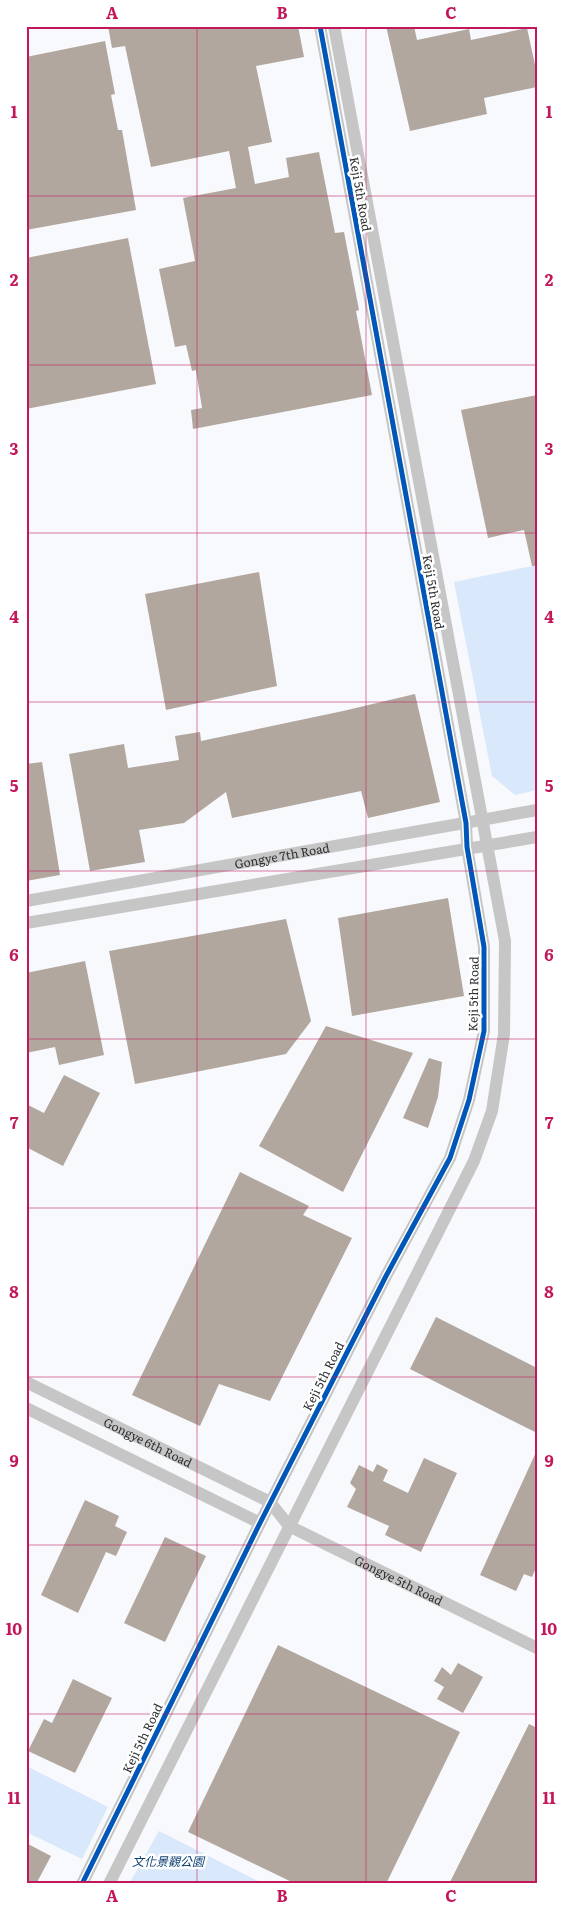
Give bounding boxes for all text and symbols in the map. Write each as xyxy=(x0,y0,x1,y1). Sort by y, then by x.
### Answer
text: A xyxy=(106,0,118,24)
text: B xyxy=(276,0,288,24)
text: C xyxy=(445,0,457,24)
text: 1 xyxy=(11,99,18,123)
text: 1 xyxy=(546,99,553,123)
street label: Keji 5th Road xyxy=(346,155,377,233)
text: 2 xyxy=(10,267,19,291)
text: 2 xyxy=(545,267,554,291)
text: 3 xyxy=(10,436,19,460)
text: 3 xyxy=(545,436,554,460)
street label: Keji 5th Road xyxy=(419,553,450,631)
text: 4 xyxy=(9,604,19,628)
text: 4 xyxy=(544,604,554,628)
text: 5 xyxy=(10,773,19,797)
text: 5 xyxy=(545,773,554,797)
street label: Gongye 7th Road xyxy=(233,838,332,873)
text: 6 xyxy=(9,942,19,966)
text: 6 xyxy=(544,942,554,966)
street label: Keji 5th Road xyxy=(463,955,483,1032)
text: 7 xyxy=(10,1110,19,1134)
text: 7 xyxy=(545,1110,554,1134)
text: 8 xyxy=(9,1279,19,1303)
text: 8 xyxy=(544,1279,554,1303)
street label: Keji 5th Road xyxy=(298,1338,348,1414)
street label: Gongye 6th Road xyxy=(101,1413,196,1472)
text: 9 xyxy=(9,1448,19,1472)
text: 9 xyxy=(544,1448,554,1472)
street label: Gongye 5th Road xyxy=(352,1551,447,1610)
text: 10 xyxy=(6,1616,22,1640)
text: 10 xyxy=(541,1616,557,1640)
street label: Keji 5th Road xyxy=(117,1700,167,1776)
text: 11 xyxy=(7,1785,21,1809)
text: 11 xyxy=(542,1785,556,1809)
park label: 文化景觀公園 xyxy=(132,1852,206,1870)
text: A xyxy=(106,1883,118,1907)
text: B xyxy=(276,1883,288,1907)
text: C xyxy=(445,1883,457,1907)

